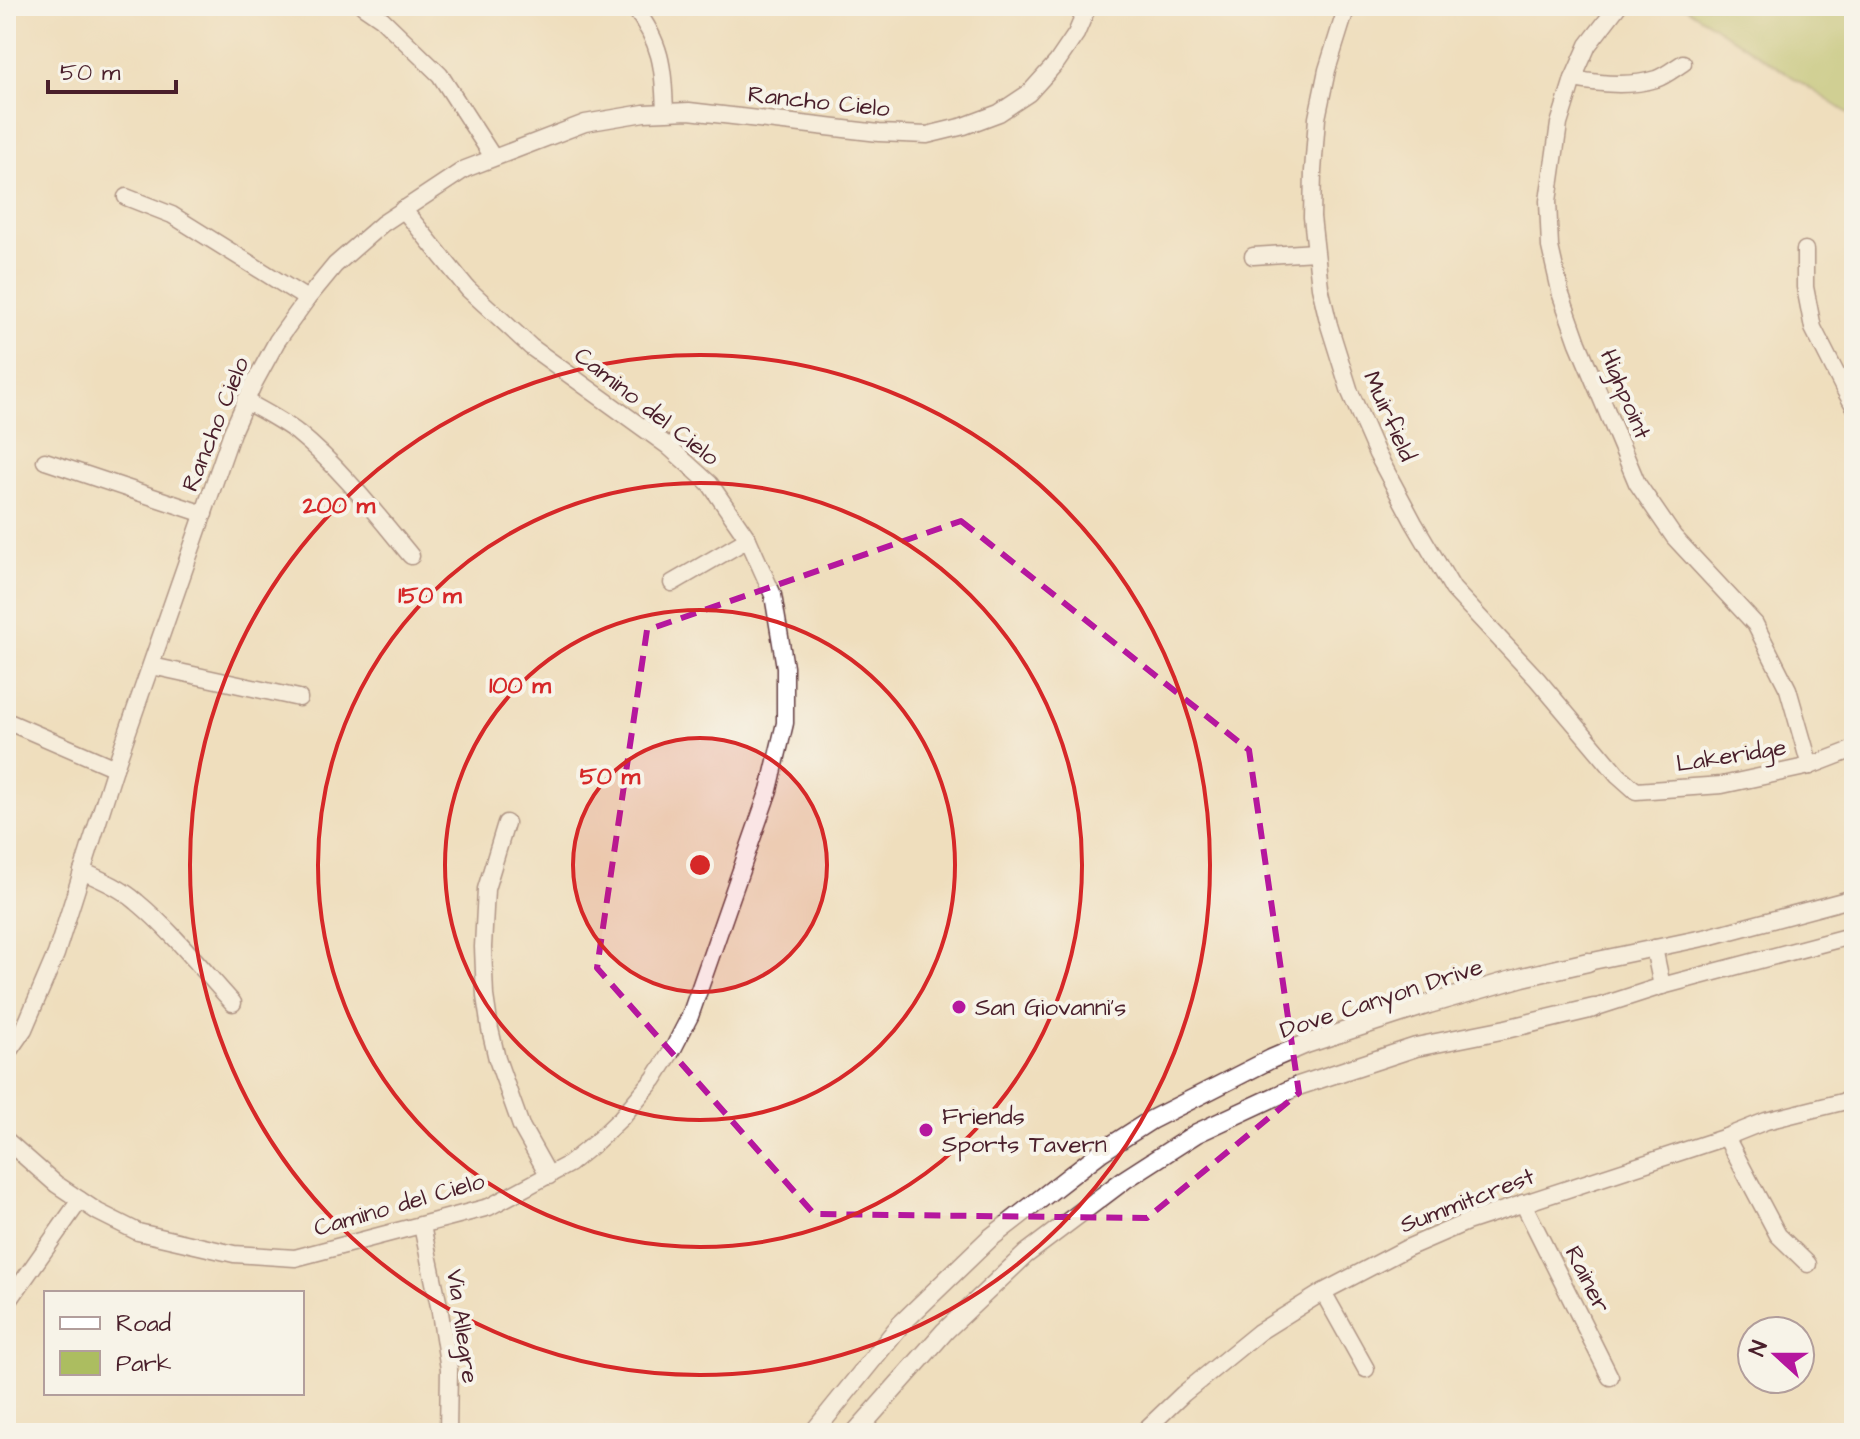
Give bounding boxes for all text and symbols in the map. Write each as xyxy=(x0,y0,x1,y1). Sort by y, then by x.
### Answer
scale bar xyxy=(48,44,176,94)
text: 50 m xyxy=(60,56,121,90)
street label: Rancho Cielo xyxy=(746,78,892,126)
street label: Camino del Cielo xyxy=(566,339,727,475)
street label: Highpoint xyxy=(1590,344,1659,445)
street label: Rancho Cielo xyxy=(173,352,259,497)
street label: Muirfield xyxy=(1354,366,1424,467)
text: 200 m xyxy=(302,489,375,523)
text: 150 m xyxy=(398,579,462,613)
text: 100 m xyxy=(489,669,551,703)
street label: Lakeridge xyxy=(1674,731,1789,782)
text: 50 m xyxy=(580,760,641,794)
centre of rings xyxy=(686,851,714,879)
street label: Dove Canyon Drive xyxy=(1276,950,1487,1049)
place label: San Giovanni's xyxy=(975,991,1126,1025)
marker: San Giovanni's xyxy=(950,998,968,1016)
place label: Friends Sports Tavern xyxy=(942,1100,1107,1162)
marker: Friends Sports Tavern xyxy=(917,1121,935,1139)
street label: Summitcrest xyxy=(1395,1160,1540,1242)
street label: Camino del Cielo xyxy=(310,1164,489,1246)
street label: Rainer xyxy=(1556,1240,1618,1319)
street label: Via Allegre xyxy=(436,1267,487,1386)
legend xyxy=(44,1291,304,1395)
text: Road xyxy=(116,1307,171,1341)
north arrow xyxy=(1736,1315,1816,1395)
text: N xyxy=(1742,1336,1776,1360)
text: Park xyxy=(116,1347,172,1381)

